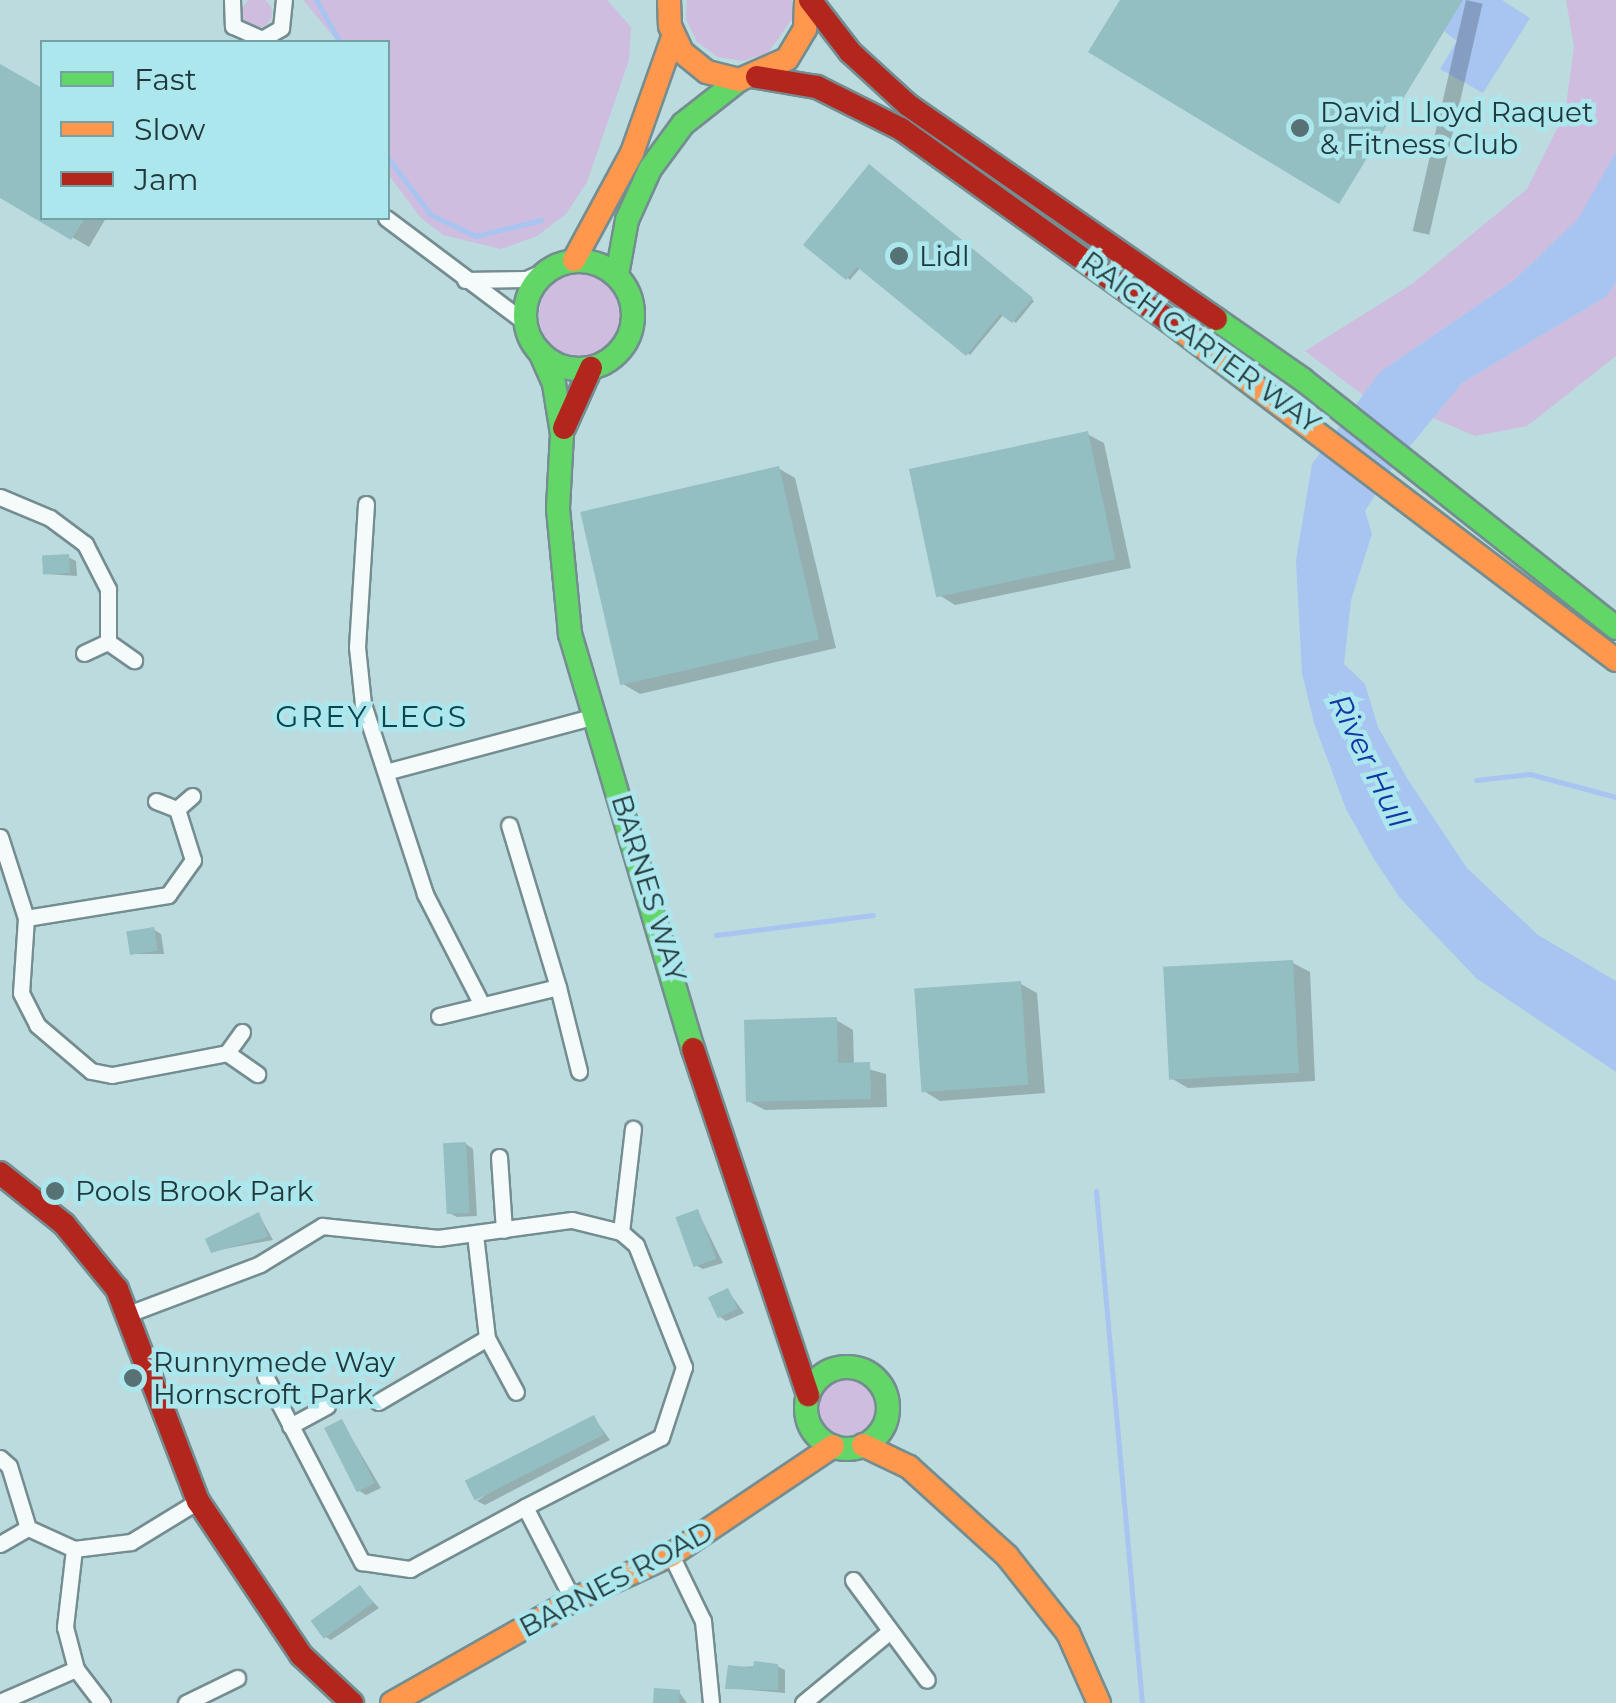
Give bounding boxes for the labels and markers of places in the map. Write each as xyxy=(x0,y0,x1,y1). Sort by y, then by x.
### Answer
place label: David Lloyd Raquet & Fitness Club xyxy=(1320,95,1593,161)
marker: David Lloyd Raquet & Fitness Club xyxy=(1289,117,1311,139)
place label: Lidl xyxy=(919,239,970,273)
marker: Lidl xyxy=(888,245,910,267)
place label: Pools Brook Park xyxy=(75,1174,314,1208)
marker: Pools Brook Park xyxy=(44,1180,66,1202)
place label: Runnymede Way Hornscroft Park xyxy=(153,1345,395,1411)
marker: Runnymede Way Hornscroft Park xyxy=(122,1367,144,1389)

